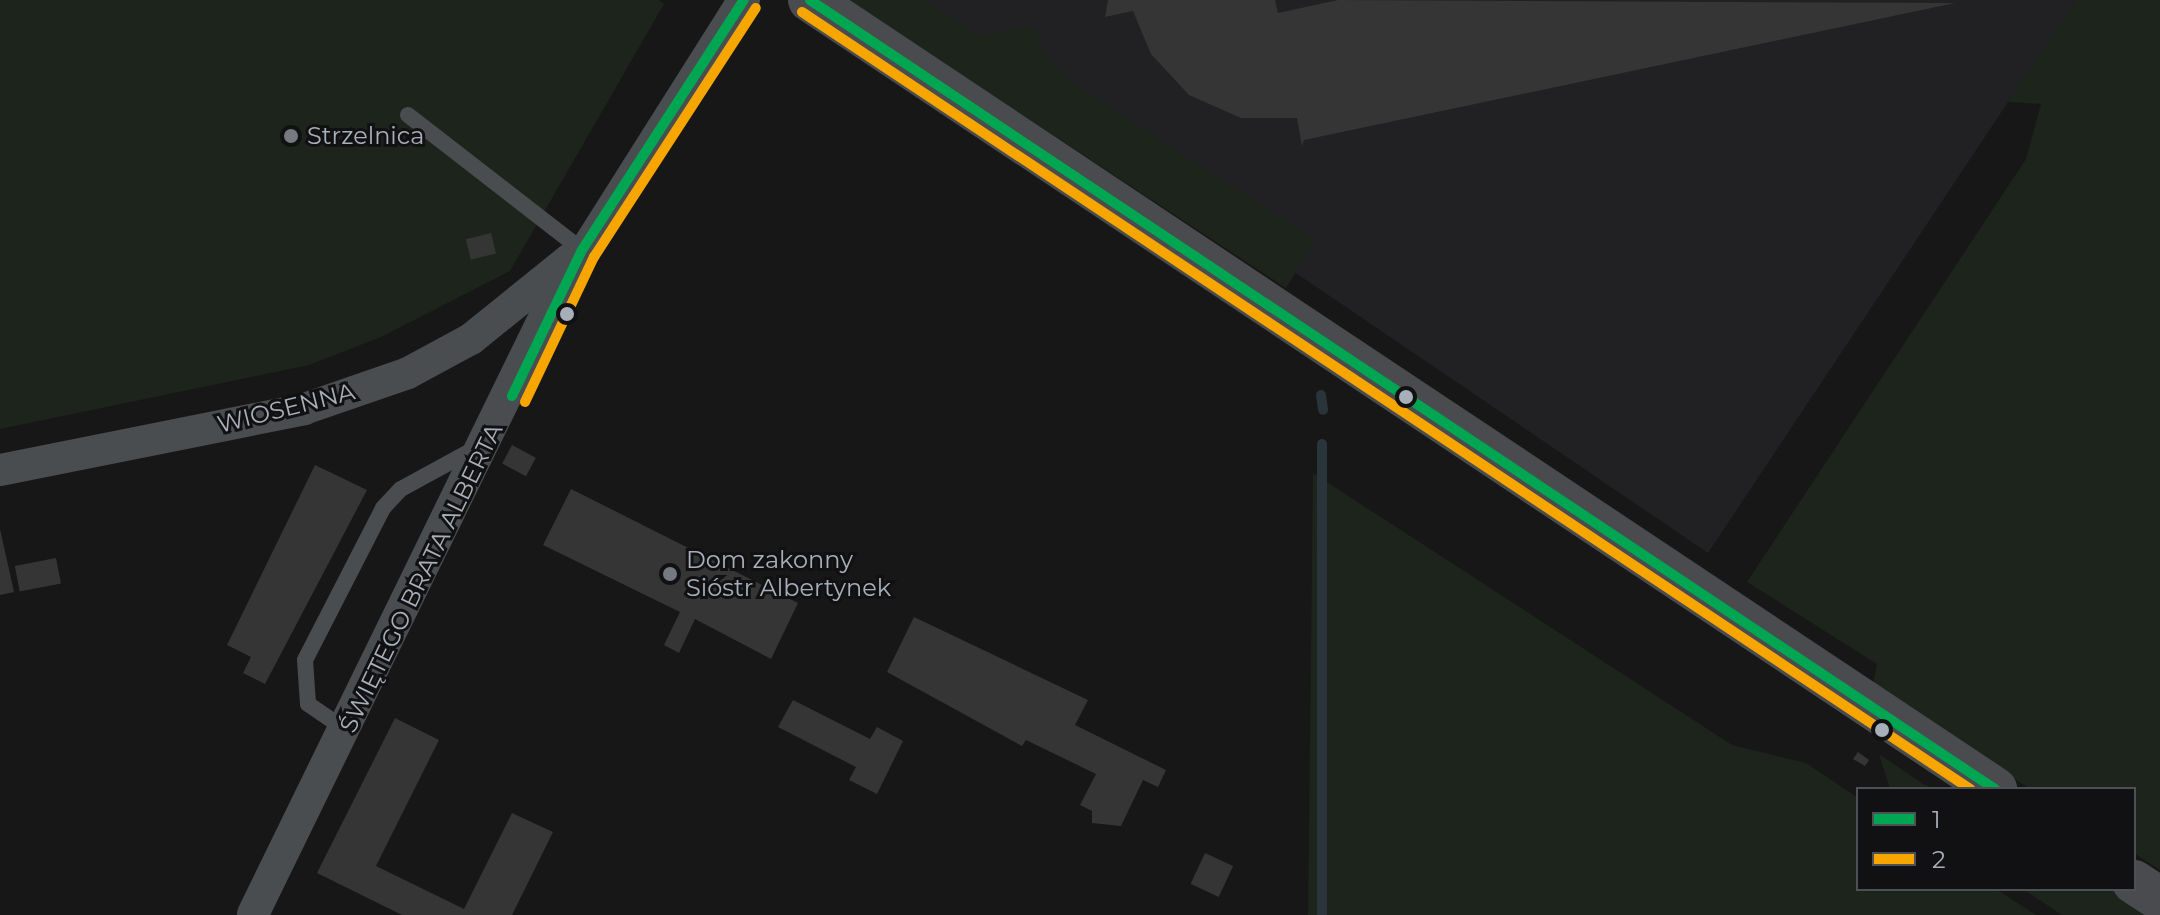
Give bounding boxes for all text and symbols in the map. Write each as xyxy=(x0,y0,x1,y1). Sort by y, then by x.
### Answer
place label: Strzelnica xyxy=(307,122,424,150)
marker: Strzelnica xyxy=(282,127,300,145)
unlabelled marker xyxy=(559,306,575,322)
street label: WIOSENNA xyxy=(214,377,358,439)
unlabelled marker xyxy=(1398,389,1414,405)
street label: ŚWIĘTEGO BRATA ALBERTA xyxy=(334,419,508,737)
place label: Dom zakonny Sióstr Albertynek xyxy=(686,546,891,602)
marker: Dom zakonny Sióstr Albertynek xyxy=(661,565,679,583)
unlabelled marker xyxy=(1874,722,1890,738)
legend xyxy=(1856,787,2136,891)
text: 1 xyxy=(1932,805,1941,834)
text: 2 xyxy=(1932,845,1946,874)

